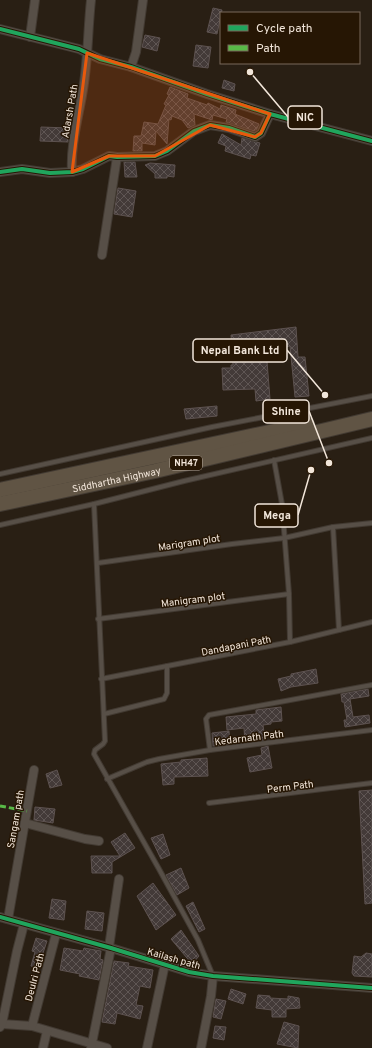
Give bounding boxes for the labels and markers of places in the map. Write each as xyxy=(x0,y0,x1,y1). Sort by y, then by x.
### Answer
callout: NIC xyxy=(288,106,322,129)
callout: Nepal Bank Ltd xyxy=(193,339,287,362)
callout: Shine xyxy=(263,400,309,423)
callout: Mega xyxy=(255,504,298,527)

